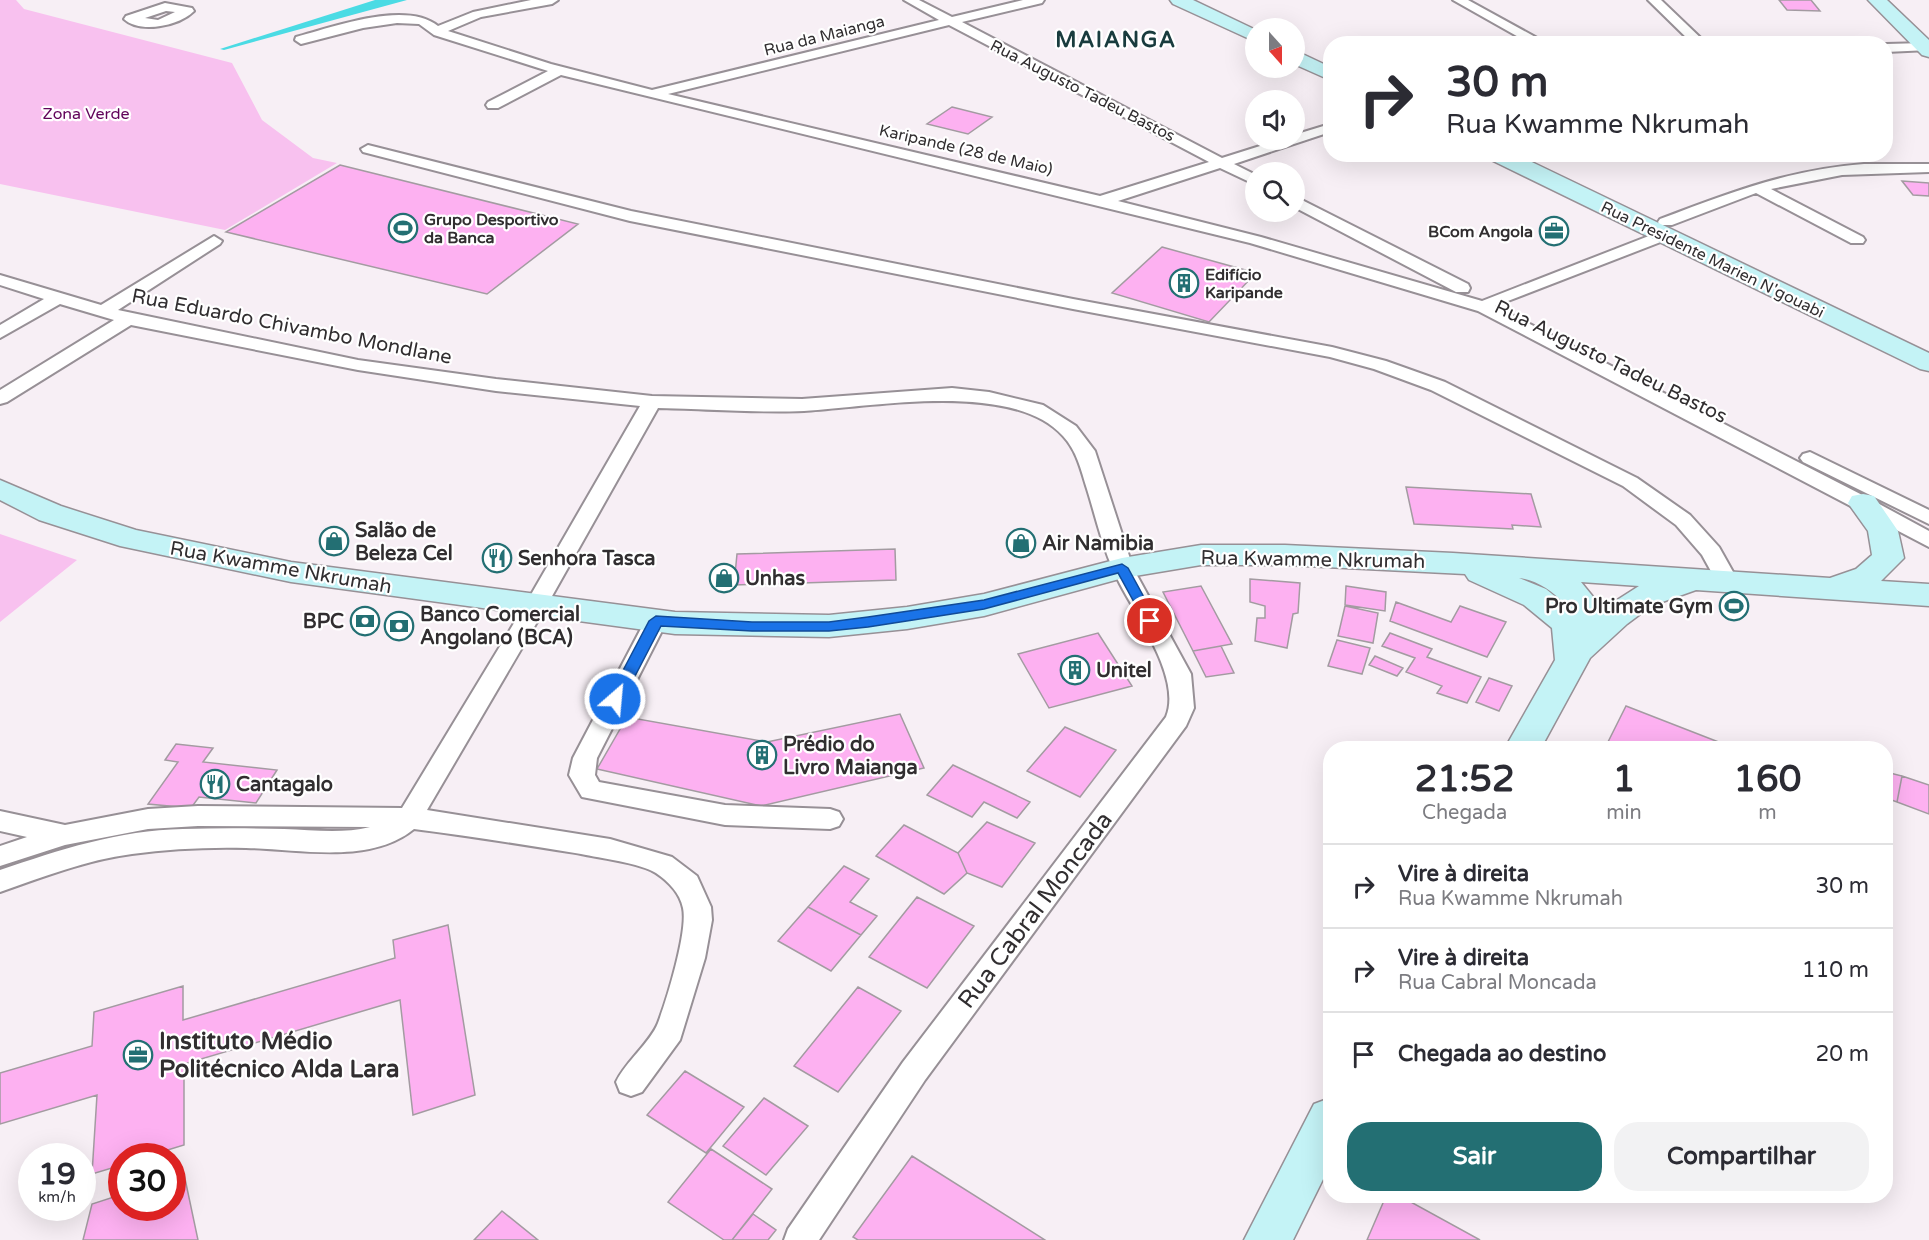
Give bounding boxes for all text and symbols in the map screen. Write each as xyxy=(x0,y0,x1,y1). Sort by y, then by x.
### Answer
street label: Rua da Maianga xyxy=(762,11,887,61)
north arrow xyxy=(1245,18,1305,78)
map controls xyxy=(1245,18,1305,222)
district label: MAIANGA xyxy=(1055,27,1177,53)
street label: Rua Augusto Tadeu Bastos xyxy=(987,36,1178,146)
text: 30 m xyxy=(1446,57,1548,108)
icon: right xyxy=(1347,60,1425,138)
button: sound xyxy=(1245,90,1305,150)
park label: Zona Verde xyxy=(42,104,130,124)
text: Rua Kwamme Nkrumah xyxy=(1446,108,1750,141)
street label: Karipande (28 de Maio) xyxy=(877,120,1054,180)
button: search xyxy=(1245,162,1305,222)
street label: Rua Presidente Marien N'gouabi xyxy=(1598,197,1828,323)
place label: Grupo Desportivo da Banca xyxy=(424,210,559,248)
sports icon: Grupo Desportivo da Banca xyxy=(387,212,419,244)
office icon: BCom Angola xyxy=(1538,215,1570,247)
place label: BCom Angola xyxy=(1428,222,1533,242)
place label: Edifício Karipande xyxy=(1205,265,1283,303)
building icon: Edifício Karipande xyxy=(1168,267,1200,299)
street label: Rua Eduardo Chivambo Mondlane xyxy=(130,284,454,370)
street label: Rua Augusto Tadeu Bastos xyxy=(1490,295,1731,429)
place label: Salão de Beleza Cel xyxy=(355,519,453,566)
shop icon: Salão de Beleza Cel xyxy=(318,525,350,557)
shop icon: Air Namibia xyxy=(1005,527,1037,559)
place label: Air Namibia xyxy=(1042,532,1154,556)
street label: Rua Kwamme Nkrumah xyxy=(168,537,394,599)
restaurant icon: Senhora Tasca xyxy=(481,542,513,574)
street label: Rua Kwamme Nkrumah xyxy=(1200,546,1426,574)
place label: Senhora Tasca xyxy=(518,547,656,571)
shop icon: Unhas xyxy=(708,562,740,594)
place label: Unhas xyxy=(745,567,805,591)
sports icon: Pro Ultimate Gym xyxy=(1718,590,1750,622)
pin xyxy=(1124,595,1175,646)
place label: Pro Ultimate Gym xyxy=(1545,595,1713,619)
place label: Banco Comercial Angolano (BCA) xyxy=(420,603,580,650)
icon: arrive xyxy=(1133,604,1166,637)
bank icon: BPC xyxy=(349,605,381,637)
place label: BPC xyxy=(303,610,344,634)
bank icon: Banco Comercial Angolano (BCA) xyxy=(383,610,415,642)
building icon: Unitel xyxy=(1059,654,1091,686)
place label: Unitel xyxy=(1096,659,1152,683)
position arrow xyxy=(583,667,647,731)
place label: Prédio do Livro Maianga xyxy=(783,733,918,780)
building icon: Prédio do Livro Maianga xyxy=(746,739,778,771)
text: 21:52 xyxy=(1415,758,1515,801)
text: 1 xyxy=(1613,758,1635,801)
text: 160 xyxy=(1733,758,1801,801)
restaurant icon: Cantagalo xyxy=(199,768,231,800)
place label: Cantagalo xyxy=(236,773,333,797)
text: Chegada xyxy=(1422,801,1507,825)
text: min xyxy=(1606,801,1642,825)
text: m xyxy=(1758,801,1777,825)
street label: Rua Cabral Moncada xyxy=(952,806,1119,1014)
text: Vire à direita xyxy=(1398,861,1529,887)
icon: right xyxy=(1347,870,1380,903)
text: 30 m xyxy=(1815,873,1869,899)
text: Rua Kwamme Nkrumah xyxy=(1398,887,1623,911)
text: Vire à direita xyxy=(1398,945,1529,971)
icon: right xyxy=(1347,954,1380,987)
text: 110 m xyxy=(1802,957,1869,983)
text: Rua Cabral Moncada xyxy=(1398,971,1597,995)
place label: Instituto Médio Politécnico Alda Lara xyxy=(159,1027,399,1084)
icon: arrive xyxy=(1347,1038,1380,1071)
office icon: Instituto Médio Politécnico Alda Lara xyxy=(122,1039,154,1071)
text: Chegada ao destino xyxy=(1398,1041,1606,1067)
text: 20 m xyxy=(1815,1041,1869,1067)
button: Sair xyxy=(1347,1122,1602,1191)
button: Compartilhar xyxy=(1614,1122,1869,1191)
speed limit sign: 30 xyxy=(108,1143,186,1221)
text: 19 xyxy=(38,1156,76,1193)
text: km/h xyxy=(38,1188,76,1206)

